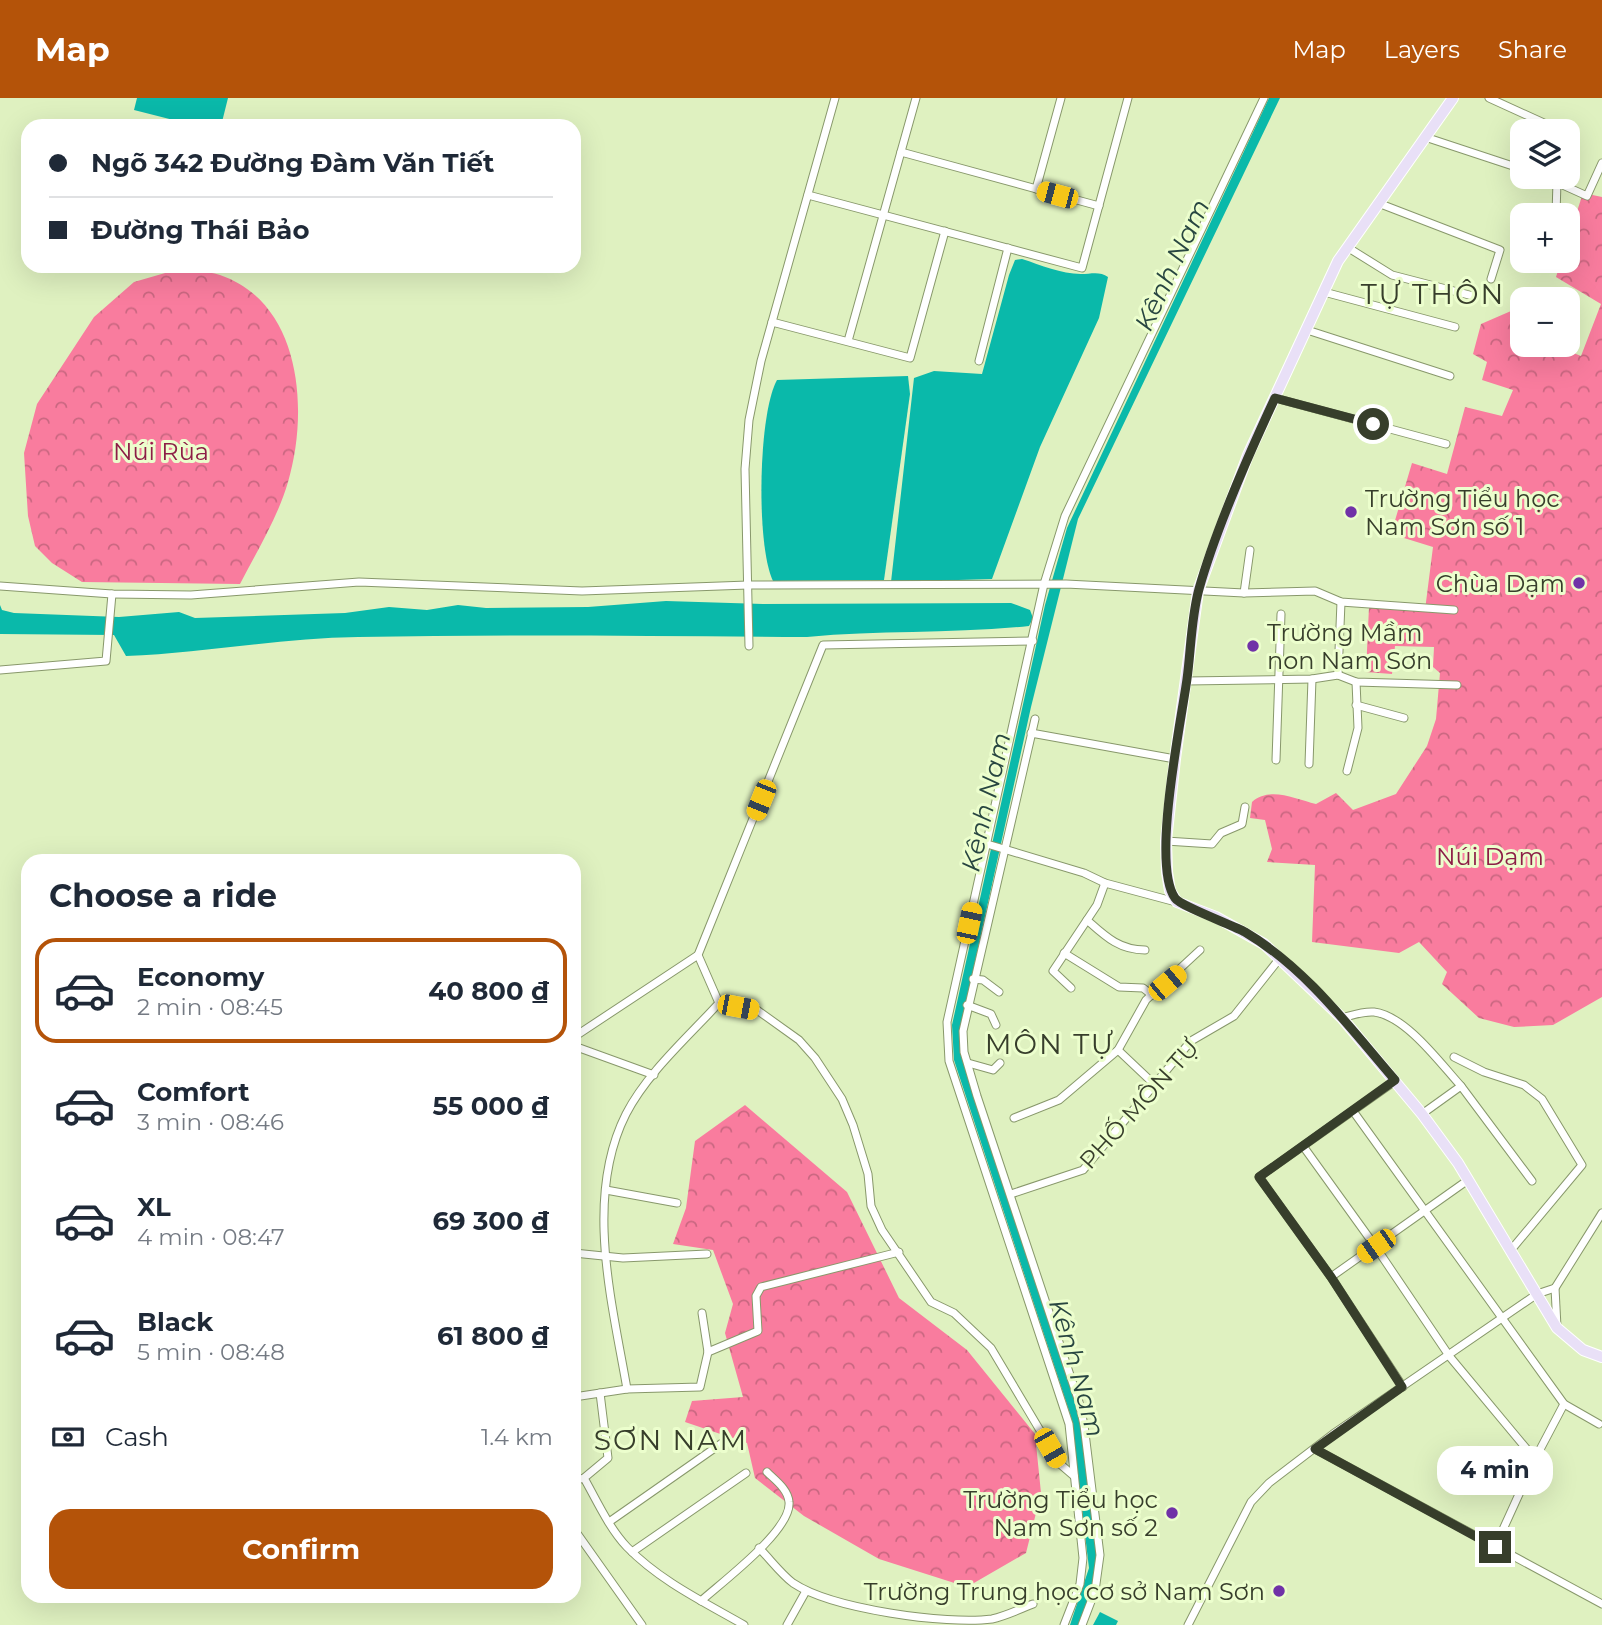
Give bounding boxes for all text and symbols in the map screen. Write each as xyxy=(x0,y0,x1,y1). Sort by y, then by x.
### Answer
text: Map xyxy=(35,29,110,69)
text: Map xyxy=(1292,35,1346,64)
text: Layers xyxy=(1384,35,1460,64)
text: Share xyxy=(1498,35,1567,64)
map controls xyxy=(1510,119,1580,357)
button: layers xyxy=(1510,119,1580,189)
text: Ngõ 342 Đường Đàm Văn Tiết xyxy=(91,147,494,179)
car xyxy=(1034,179,1081,211)
water label: Kênh Nam xyxy=(1128,194,1216,336)
button: + xyxy=(1510,203,1580,273)
text: Đường Thái Bảo xyxy=(91,214,310,246)
district label: TỰ THÔN xyxy=(1361,277,1505,311)
button: − xyxy=(1510,287,1580,357)
route start xyxy=(1357,408,1389,440)
park label: Núi Rùa xyxy=(113,437,209,466)
place label: Trường Tiểu học Nam Sơn số 1 xyxy=(1365,484,1560,541)
marker: Trường Tiểu học Nam Sơn số 1 xyxy=(1343,504,1359,520)
place label: Chùa Dạm xyxy=(1436,569,1565,598)
marker: Chùa Dạm xyxy=(1571,575,1587,591)
place label: Trường Mầm non Nam Sơn xyxy=(1267,618,1432,675)
marker: Trường Mầm non Nam Sơn xyxy=(1245,638,1261,654)
water label: Kênh Nam xyxy=(954,729,1018,875)
car xyxy=(744,777,779,823)
park label: Núi Dạm xyxy=(1436,842,1544,871)
text: Choose a ride xyxy=(49,876,277,915)
car xyxy=(955,900,984,946)
icon: car xyxy=(53,959,116,1022)
text: Economy xyxy=(137,961,264,993)
car xyxy=(1145,961,1190,1005)
text: 40 800 ₫ xyxy=(428,975,549,1007)
text: 2 min · 08:45 xyxy=(137,993,283,1021)
car xyxy=(716,993,761,1021)
district label: MÔN TỰ xyxy=(985,1027,1115,1061)
street label: PHỐ MÔN TỰ xyxy=(1072,1033,1205,1175)
icon: car xyxy=(53,1074,116,1137)
text: Comfort xyxy=(137,1076,249,1108)
text: 55 000 ₫ xyxy=(433,1090,549,1122)
text: 3 min · 08:46 xyxy=(137,1108,284,1136)
icon: car xyxy=(53,1189,116,1252)
text: XL xyxy=(137,1191,171,1223)
text: 69 300 ₫ xyxy=(432,1205,549,1237)
text: 4 min · 08:47 xyxy=(137,1223,285,1251)
car xyxy=(1353,1225,1400,1267)
water label: Kênh Nam xyxy=(1042,1295,1112,1441)
icon: car xyxy=(53,1304,116,1367)
text: Black xyxy=(137,1306,213,1338)
text: 61 800 ₫ xyxy=(437,1320,549,1352)
text: 5 min · 08:48 xyxy=(137,1338,285,1366)
icon: cash xyxy=(49,1418,87,1456)
text: Cash xyxy=(105,1421,169,1453)
text: 1.4 km xyxy=(481,1423,553,1451)
district label: SƠN NAM xyxy=(594,1423,748,1457)
car xyxy=(1031,1425,1070,1471)
callout: 4 min xyxy=(1437,1446,1553,1494)
text: 4 min xyxy=(1460,1456,1530,1484)
place label: Trường Tiểu học Nam Sơn số 2 xyxy=(963,1485,1158,1542)
marker: Trường Tiểu học Nam Sơn số 2 xyxy=(1164,1505,1180,1521)
button: Confirm xyxy=(49,1509,553,1589)
route end xyxy=(1479,1531,1511,1563)
place label: Trường Trung học cơ sở Nam Sơn xyxy=(864,1577,1265,1606)
marker: Trường Trung học cơ sở Nam Sơn xyxy=(1271,1583,1287,1599)

